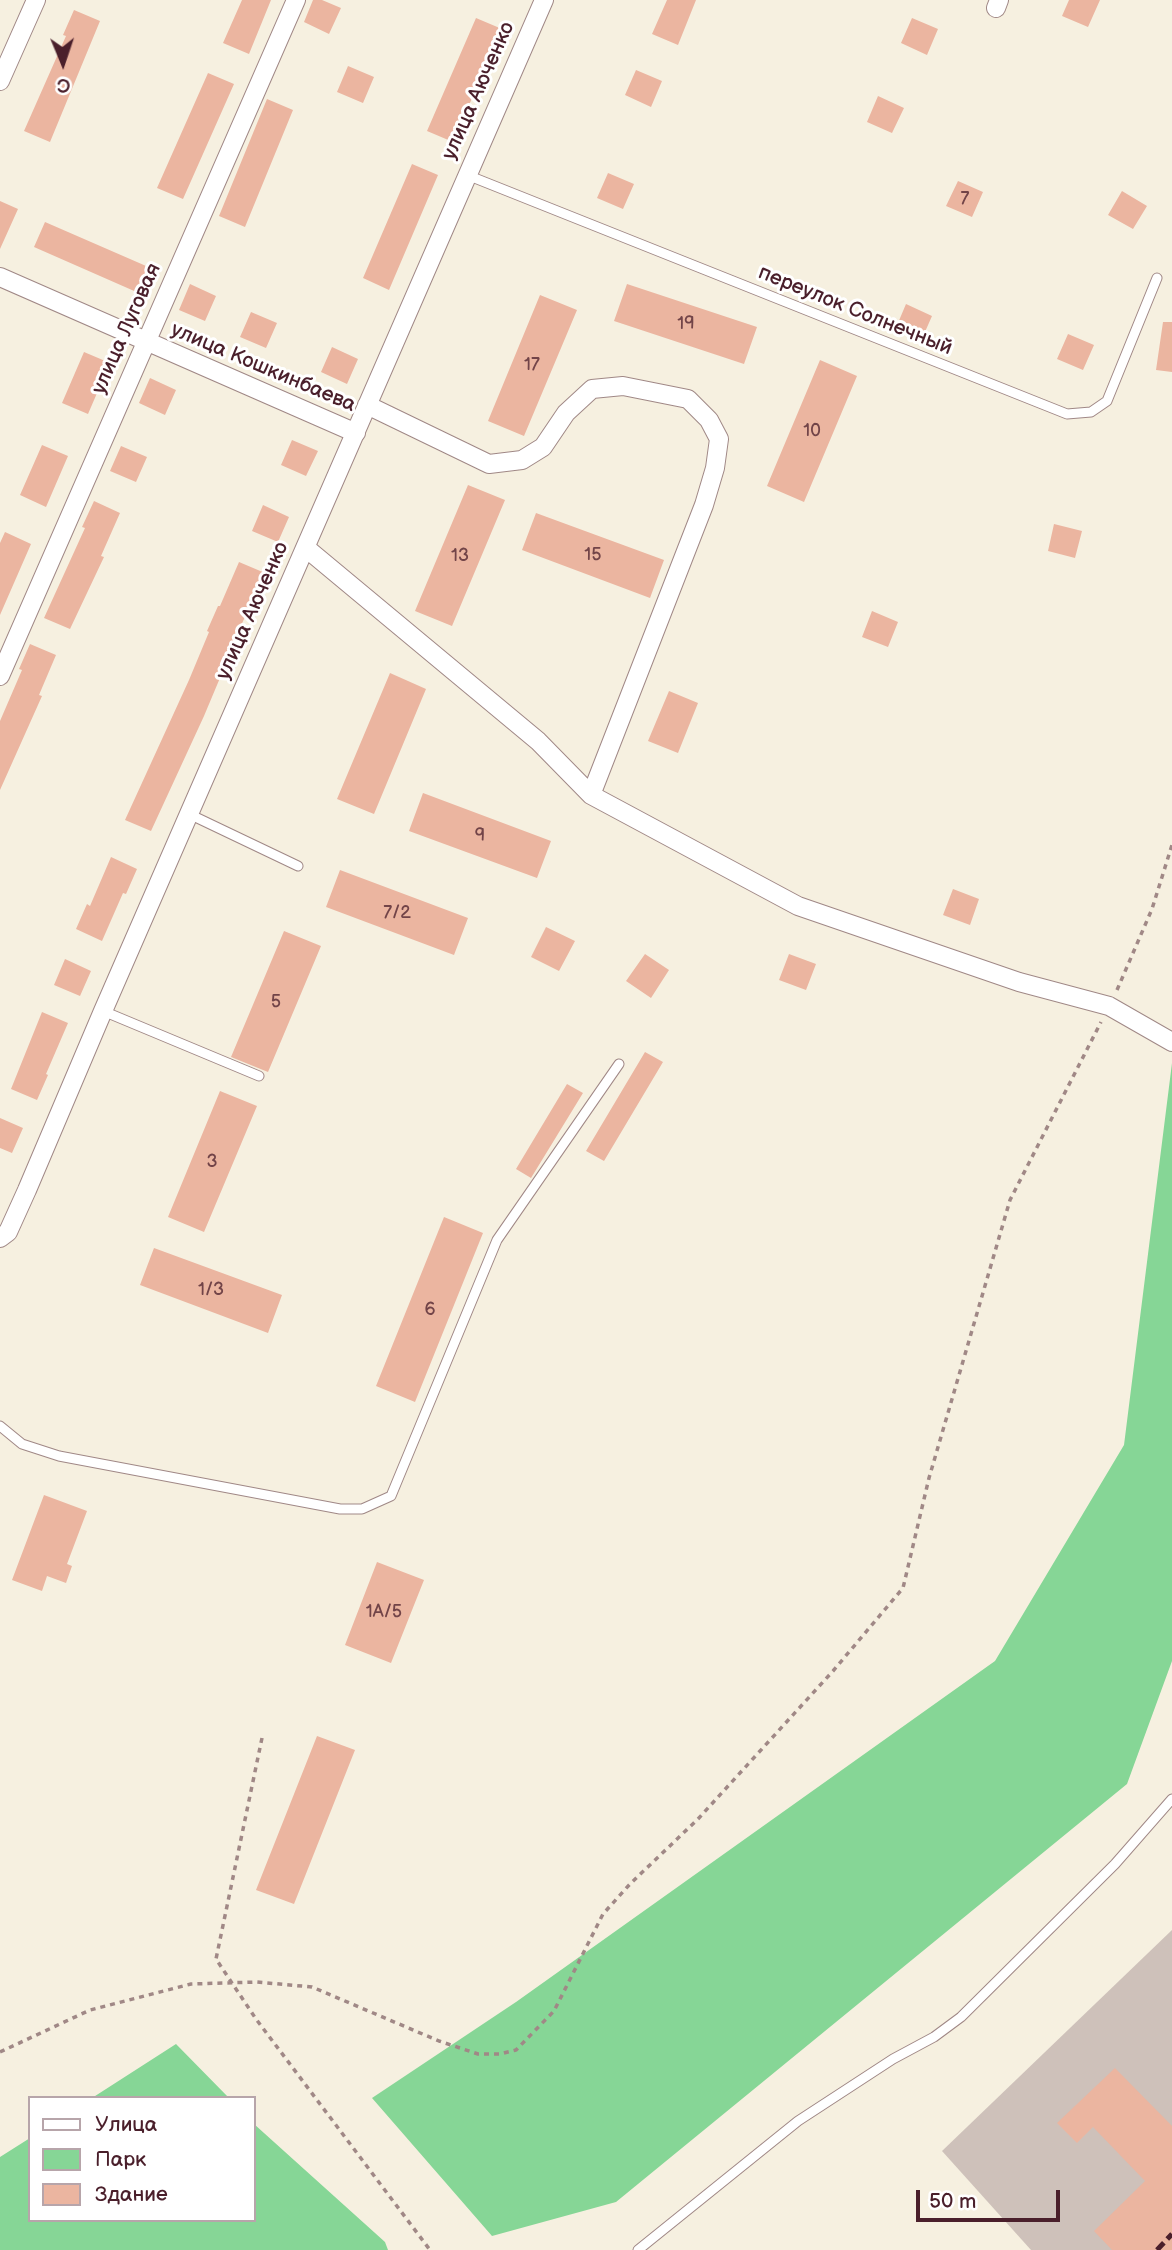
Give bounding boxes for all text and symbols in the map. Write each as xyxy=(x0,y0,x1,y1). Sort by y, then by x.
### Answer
street label: улица Аюченко xyxy=(437,18,521,164)
north arrow xyxy=(28,28,98,98)
text: С xyxy=(57,73,71,96)
house number: 7 xyxy=(961,188,969,210)
street label: улица Луговая xyxy=(87,260,167,398)
street label: переулок Солнечный xyxy=(754,261,956,361)
house number: 19 xyxy=(677,313,695,335)
street label: улица Кошкинбаева xyxy=(167,318,359,418)
house number: 17 xyxy=(524,354,540,376)
house number: 10 xyxy=(803,420,821,442)
street label: улица Аюченко xyxy=(211,538,295,684)
house number: 15 xyxy=(584,544,602,566)
house number: 13 xyxy=(451,545,469,567)
house number: 9 xyxy=(475,825,485,847)
house number: 7/2 xyxy=(383,902,411,924)
house number: 5 xyxy=(271,991,281,1013)
house number: 3 xyxy=(206,1151,218,1173)
house number: 1/3 xyxy=(198,1279,224,1301)
house number: 6 xyxy=(425,1299,435,1321)
house number: 1А/5 xyxy=(366,1601,402,1623)
legend xyxy=(28,2096,256,2222)
text: Улица xyxy=(95,2112,157,2137)
text: Парк xyxy=(95,2147,146,2172)
scale bar xyxy=(920,2176,1064,2220)
text: Здание xyxy=(95,2182,168,2207)
text: 50 m xyxy=(929,2189,976,2214)

